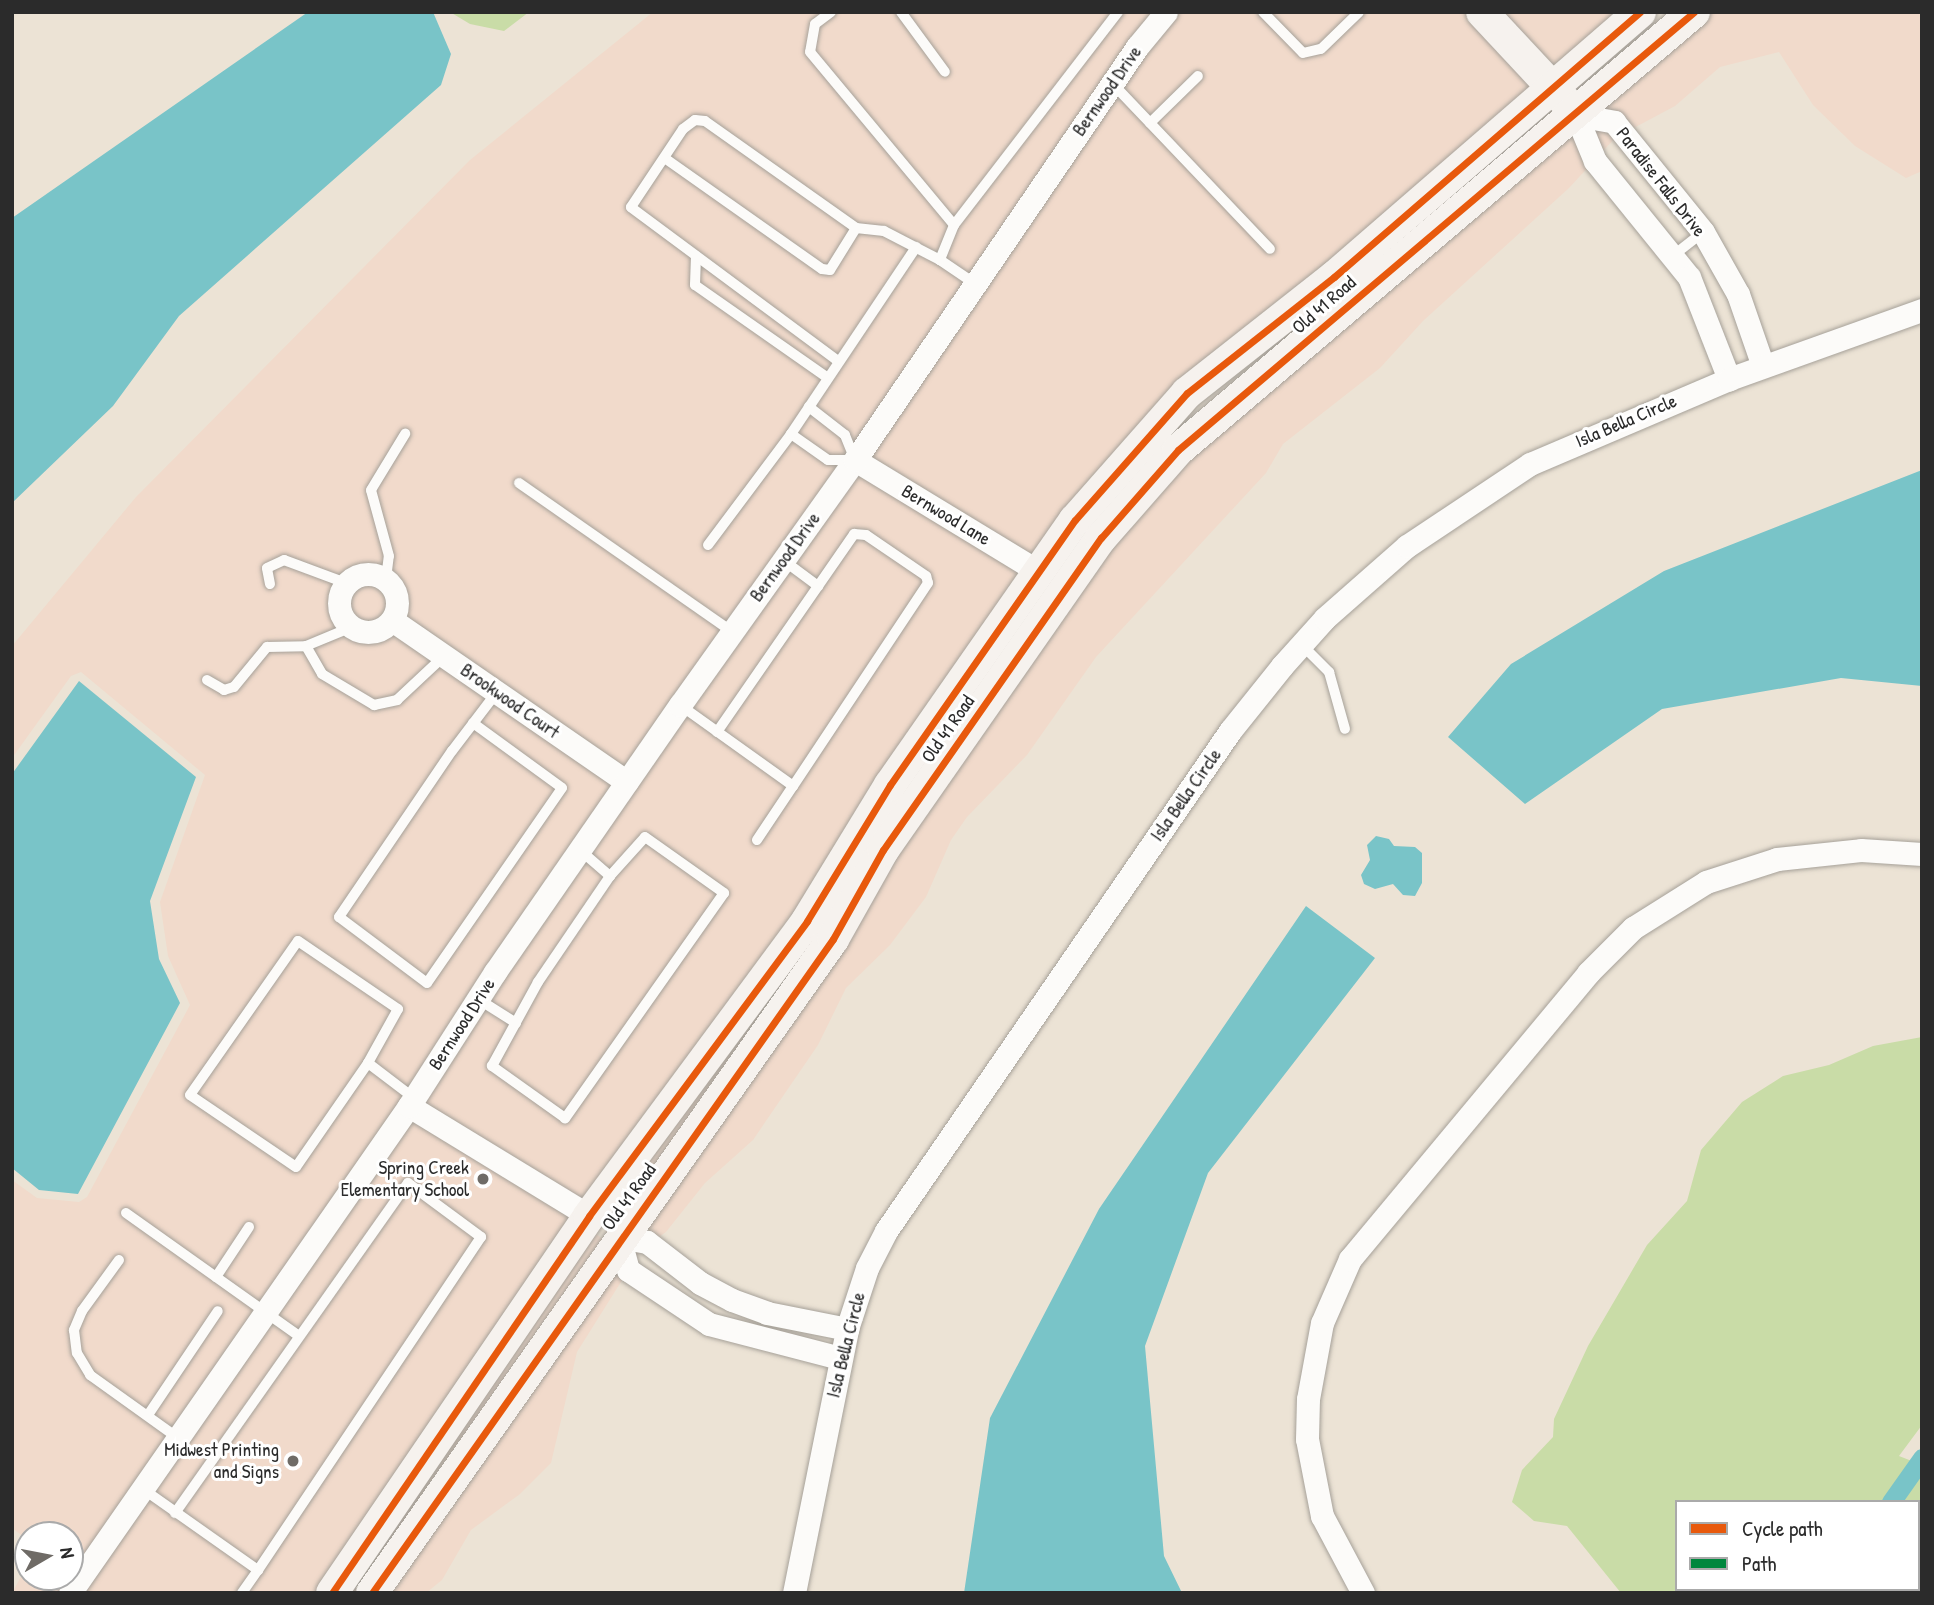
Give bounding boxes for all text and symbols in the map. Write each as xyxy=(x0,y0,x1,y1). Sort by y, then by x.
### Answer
street label: Bernwood Drive xyxy=(1068,42,1146,140)
street label: Paradise Falls Drive xyxy=(1611,123,1711,241)
street label: Old 41 Road xyxy=(1287,271,1361,339)
street label: Isla Bella Circle xyxy=(1572,389,1680,453)
street label: Bernwood Lane xyxy=(897,480,995,550)
street label: Bernwood Drive xyxy=(745,508,825,606)
street label: Brookwood Court xyxy=(456,659,564,743)
street label: Old 41 Road xyxy=(917,691,979,767)
street label: Isla Bella Circle xyxy=(1146,744,1226,846)
street label: Bernwood Drive xyxy=(424,974,500,1074)
place label: Spring Creek Elementary School xyxy=(341,1157,469,1201)
street label: Old 41 Road xyxy=(597,1159,661,1235)
marker: Spring Creek Elementary School xyxy=(475,1171,491,1187)
street label: Isla Bella Circle xyxy=(822,1290,870,1400)
place label: Midwest Printing and Signs xyxy=(164,1439,279,1483)
marker: Midwest Printing and Signs xyxy=(285,1453,301,1469)
legend xyxy=(1675,1500,1920,1591)
text: Cycle path xyxy=(1742,1514,1823,1543)
north arrow xyxy=(14,1521,84,1591)
text: N xyxy=(54,1545,81,1560)
text: Path xyxy=(1742,1549,1776,1578)

